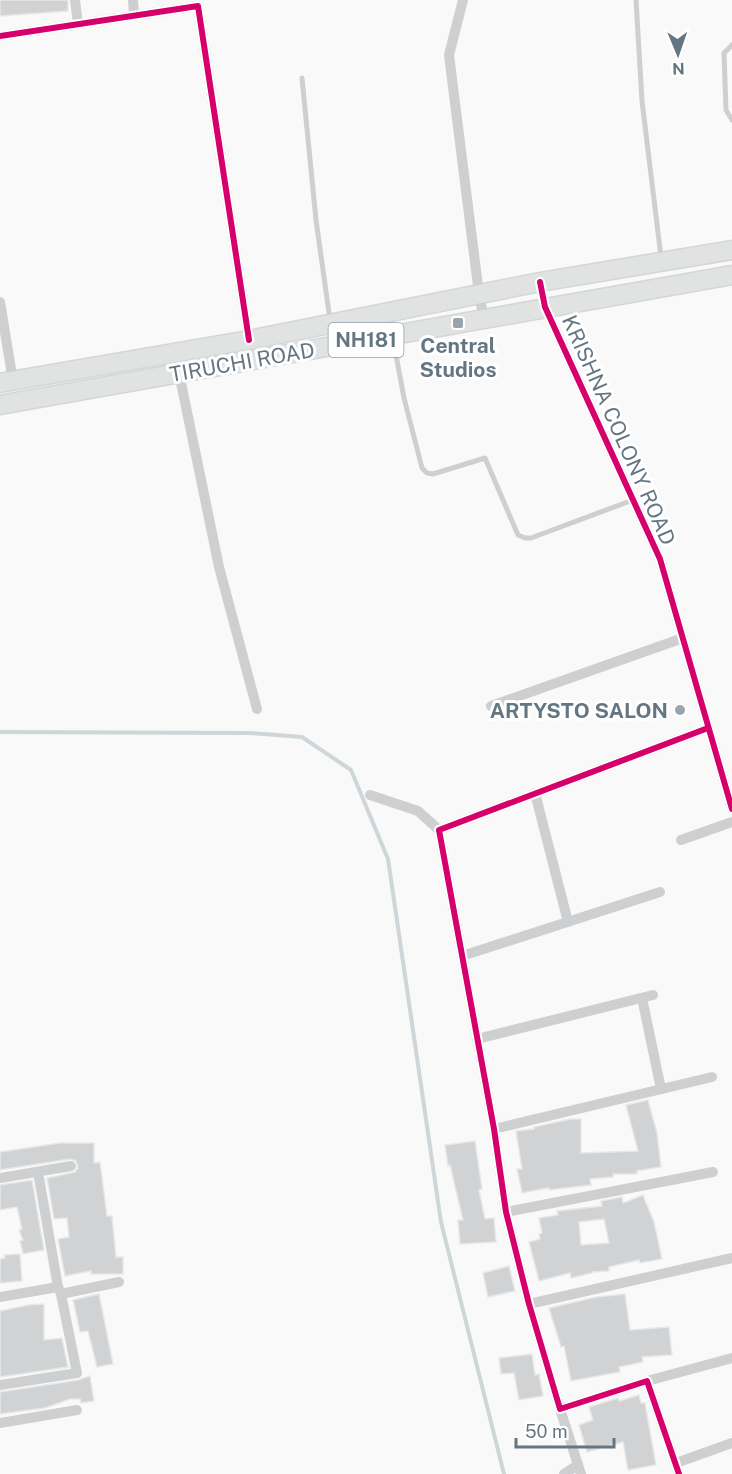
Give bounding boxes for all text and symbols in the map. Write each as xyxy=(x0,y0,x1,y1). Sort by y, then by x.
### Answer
north arrow xyxy=(648,24,708,84)
text: N xyxy=(672,59,685,78)
street label: KRISHNA COLONY ROAD xyxy=(557,311,681,549)
marker: Central Studios xyxy=(451,316,465,330)
road number: NH181 xyxy=(328,323,404,357)
place label: Central Studios xyxy=(420,333,496,382)
street label: TIRUCHI ROAD xyxy=(168,337,316,387)
place label: ARTYSTO SALON xyxy=(490,698,668,723)
marker: ARTYSTO SALON xyxy=(673,703,687,717)
scale bar xyxy=(516,1411,614,1449)
text: 50 m xyxy=(525,1421,568,1442)

